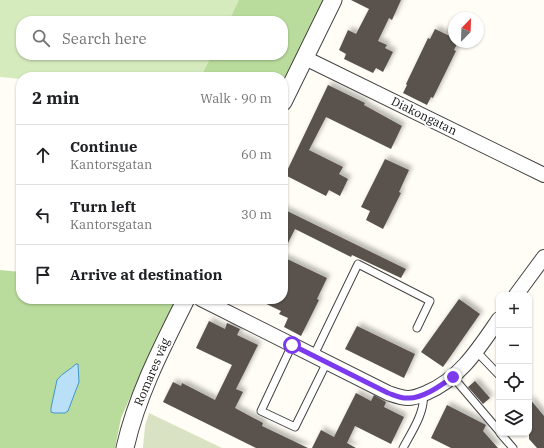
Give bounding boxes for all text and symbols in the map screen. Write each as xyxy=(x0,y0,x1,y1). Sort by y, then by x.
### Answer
north arrow xyxy=(448,12,484,48)
search box xyxy=(16,16,288,60)
icon: search xyxy=(30,27,52,49)
text: Search here xyxy=(62,29,147,48)
text: 2 min xyxy=(32,87,80,109)
text: Walk · 90 m xyxy=(200,90,272,107)
street label: Diakongatan xyxy=(389,93,460,138)
text: Continue xyxy=(70,137,137,156)
icon: ahead xyxy=(32,144,54,166)
text: 60 m xyxy=(241,146,272,163)
text: Kantorsgatan xyxy=(70,156,152,173)
text: Turn left xyxy=(70,197,136,216)
icon: left xyxy=(32,204,54,226)
text: 30 m xyxy=(241,206,272,223)
text: Kantorsgatan xyxy=(70,216,152,233)
icon: arrive xyxy=(32,264,54,286)
text: Arrive at destination xyxy=(70,265,222,284)
map controls xyxy=(496,292,532,436)
button: + xyxy=(496,292,532,328)
button: − xyxy=(496,328,532,364)
street label: Romares väg xyxy=(131,335,173,408)
route start xyxy=(283,336,301,354)
button: locate xyxy=(496,364,532,400)
route end xyxy=(444,368,462,386)
button: layers xyxy=(496,400,532,436)

